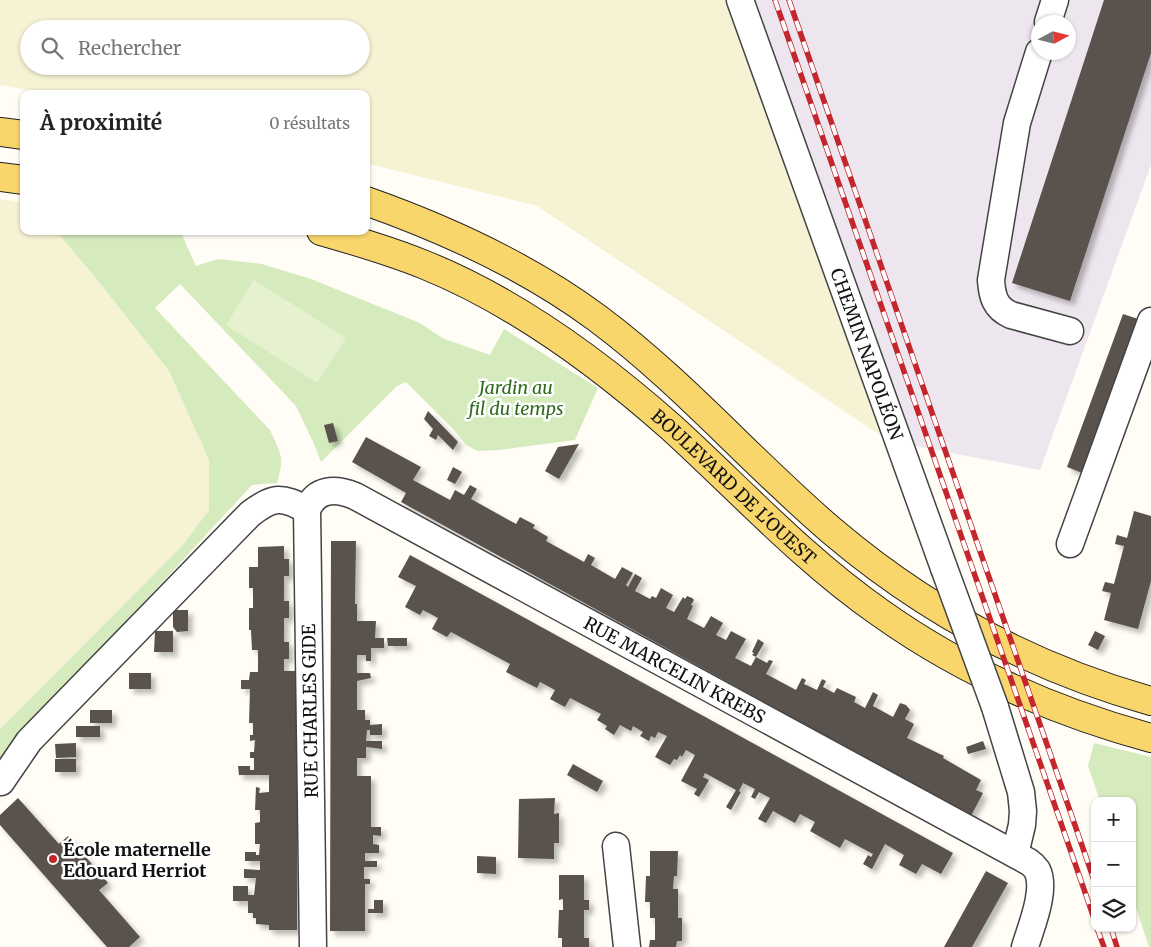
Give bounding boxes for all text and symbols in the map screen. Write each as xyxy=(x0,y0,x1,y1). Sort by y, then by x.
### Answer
north arrow xyxy=(1031,15,1076,60)
search box xyxy=(20,20,370,75)
icon: search xyxy=(38,34,66,62)
text: Rechercher xyxy=(78,36,181,60)
text: À proximité xyxy=(40,109,162,136)
text: 0 résultats xyxy=(269,113,350,133)
street label: CHEMIN NAPOLÉON xyxy=(826,265,909,443)
park label: Jardin au fil du temps xyxy=(466,376,563,420)
street label: BOULEVARD DE L'OUEST xyxy=(647,404,822,570)
street label: RUE MARCELIN KREBS xyxy=(580,611,770,728)
street label: RUE CHARLES GIDE xyxy=(297,623,323,798)
map controls xyxy=(1091,797,1136,932)
button: + xyxy=(1091,797,1136,842)
place label: École maternelle Edouard Herriot xyxy=(63,838,211,882)
button: − xyxy=(1091,842,1136,887)
marker: École maternelle Edouard Herriot xyxy=(47,853,59,865)
button: layers xyxy=(1091,887,1136,932)

